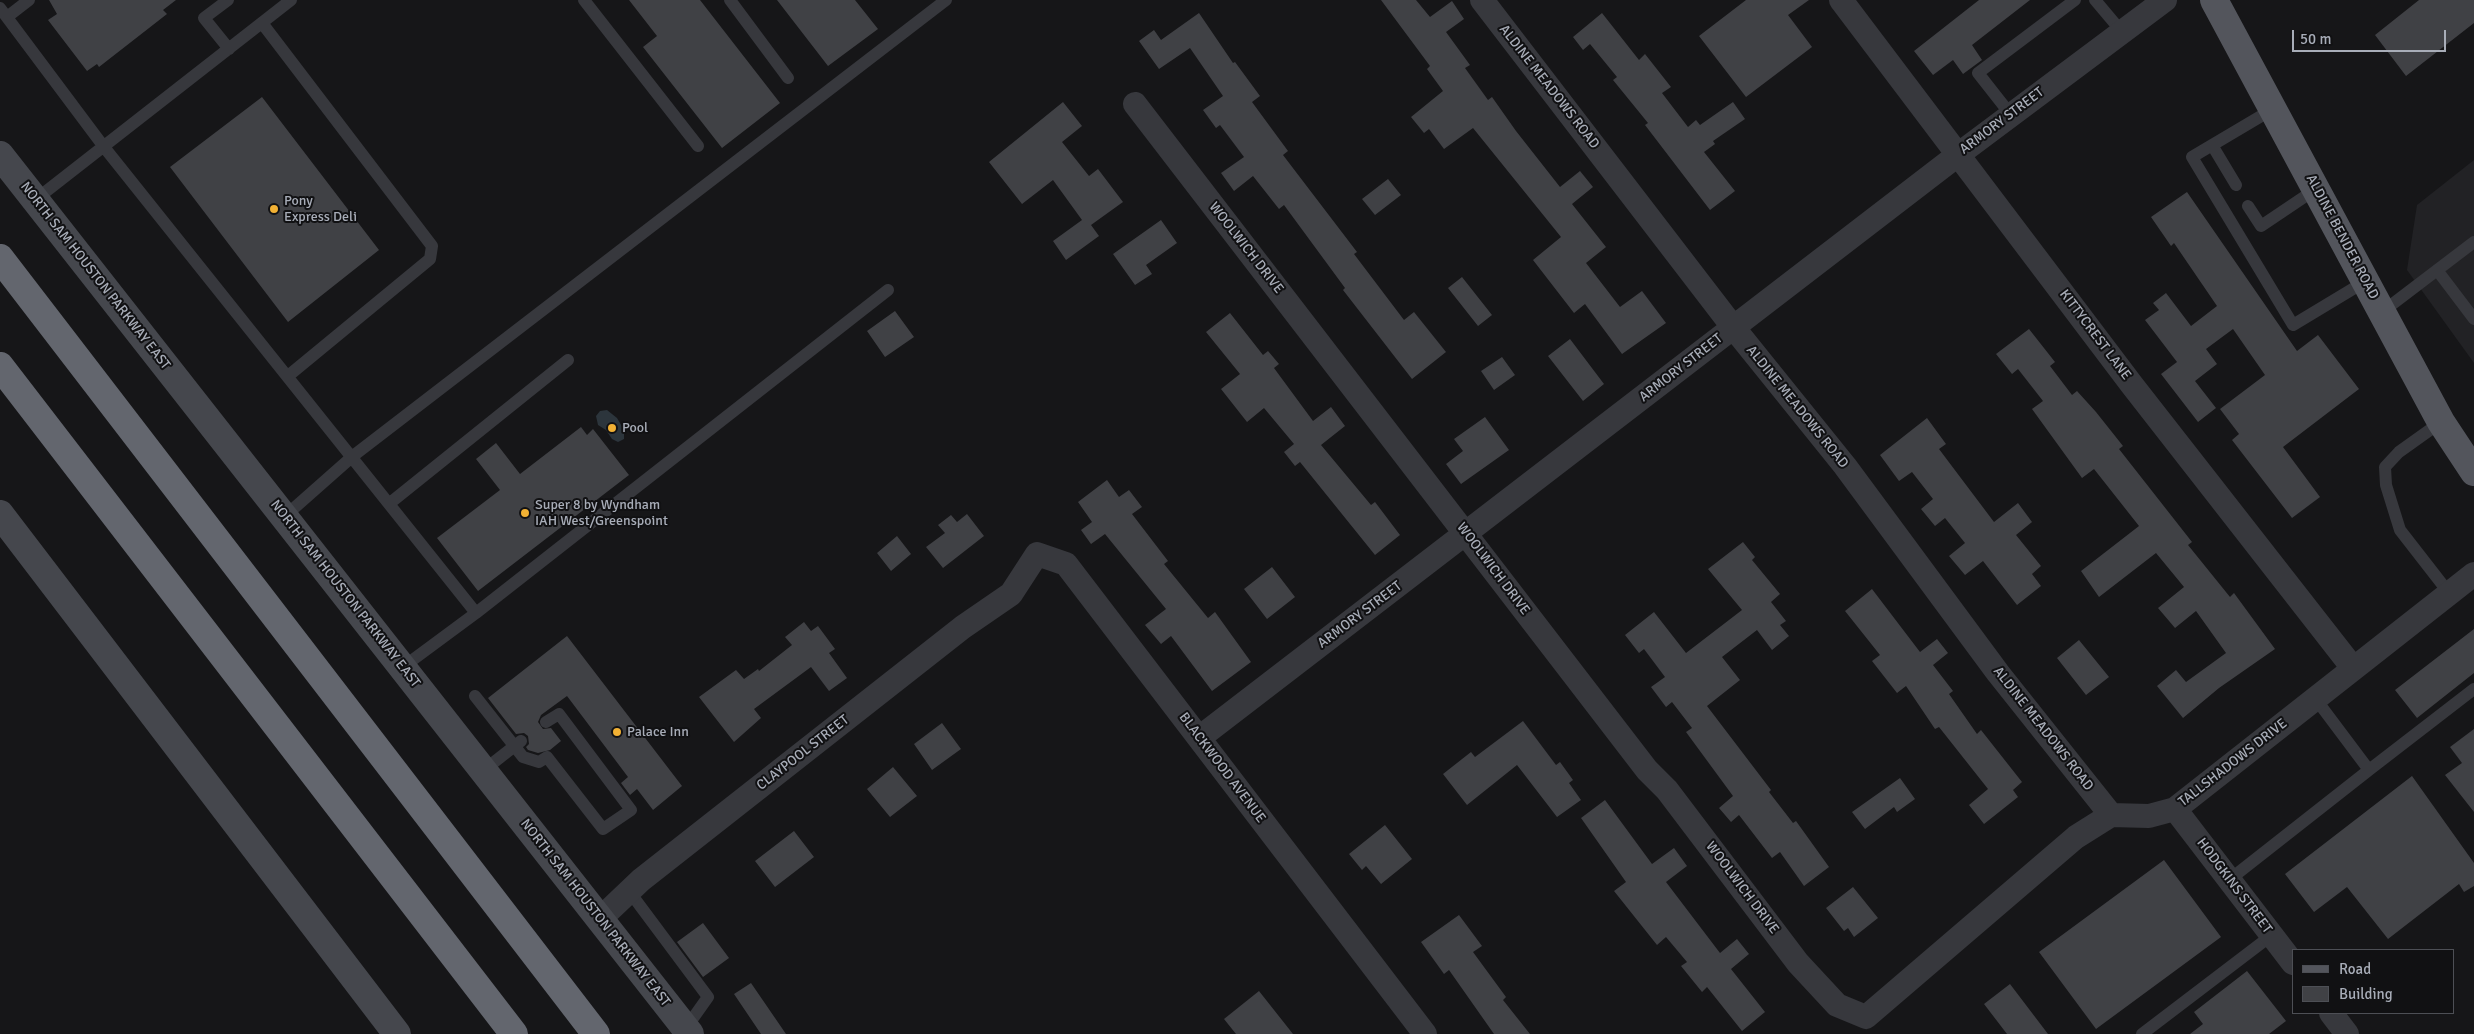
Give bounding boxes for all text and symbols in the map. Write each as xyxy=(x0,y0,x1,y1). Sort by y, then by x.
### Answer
scale bar xyxy=(2294,20,2448,52)
street label: ALDINE MEADOWS ROAD xyxy=(1495,22,1603,152)
text: 50 m xyxy=(2300,30,2331,48)
street label: ARMORY STREET xyxy=(1957,84,2047,158)
street label: ALDINE BENDER ROAD xyxy=(2302,172,2382,302)
street label: NORTH SAM HOUSTON PARKWAY EAST xyxy=(17,179,173,373)
place label: Pony Express Deli xyxy=(284,193,357,226)
street label: WOOLWICH DRIVE xyxy=(1205,199,1287,297)
marker: Pony Express Deli xyxy=(268,203,280,215)
street label: KITTYCREST LANE xyxy=(2056,287,2134,383)
street label: ARMORY STREET xyxy=(1636,330,1726,406)
street label: ALDINE MEADOWS ROAD xyxy=(1742,342,1852,472)
place label: Pool xyxy=(622,420,648,436)
marker: Pool xyxy=(606,422,618,434)
street label: NORTH SAM HOUSTON PARKWAY EAST xyxy=(267,497,423,691)
place label: Super 8 by Wyndham IAH West/Greenspoint xyxy=(535,497,668,530)
marker: Super 8 by Wyndham IAH West/Greenspoint xyxy=(519,507,531,519)
street label: WOOLWICH DRIVE xyxy=(1453,520,1533,618)
street label: ARMORY STREET xyxy=(1315,578,1405,652)
street label: ALDINE MEADOWS ROAD xyxy=(1989,664,2097,794)
street label: BLACKWOOD AVENUE xyxy=(1175,710,1269,826)
street label: CLAYPOOL STREET xyxy=(753,712,853,794)
street label: TALLSHADOWS DRIVE xyxy=(2175,715,2291,811)
place label: Palace Inn xyxy=(627,724,689,740)
marker: Palace Inn xyxy=(611,726,623,738)
street label: NORTH SAM HOUSTON PARKWAY EAST xyxy=(517,816,673,1010)
street label: HODGKINS STREET xyxy=(2193,835,2275,937)
street label: WOOLWICH DRIVE xyxy=(1702,839,1782,937)
legend xyxy=(2292,949,2454,1014)
text: Road xyxy=(2339,960,2371,978)
text: Building xyxy=(2339,985,2393,1003)

